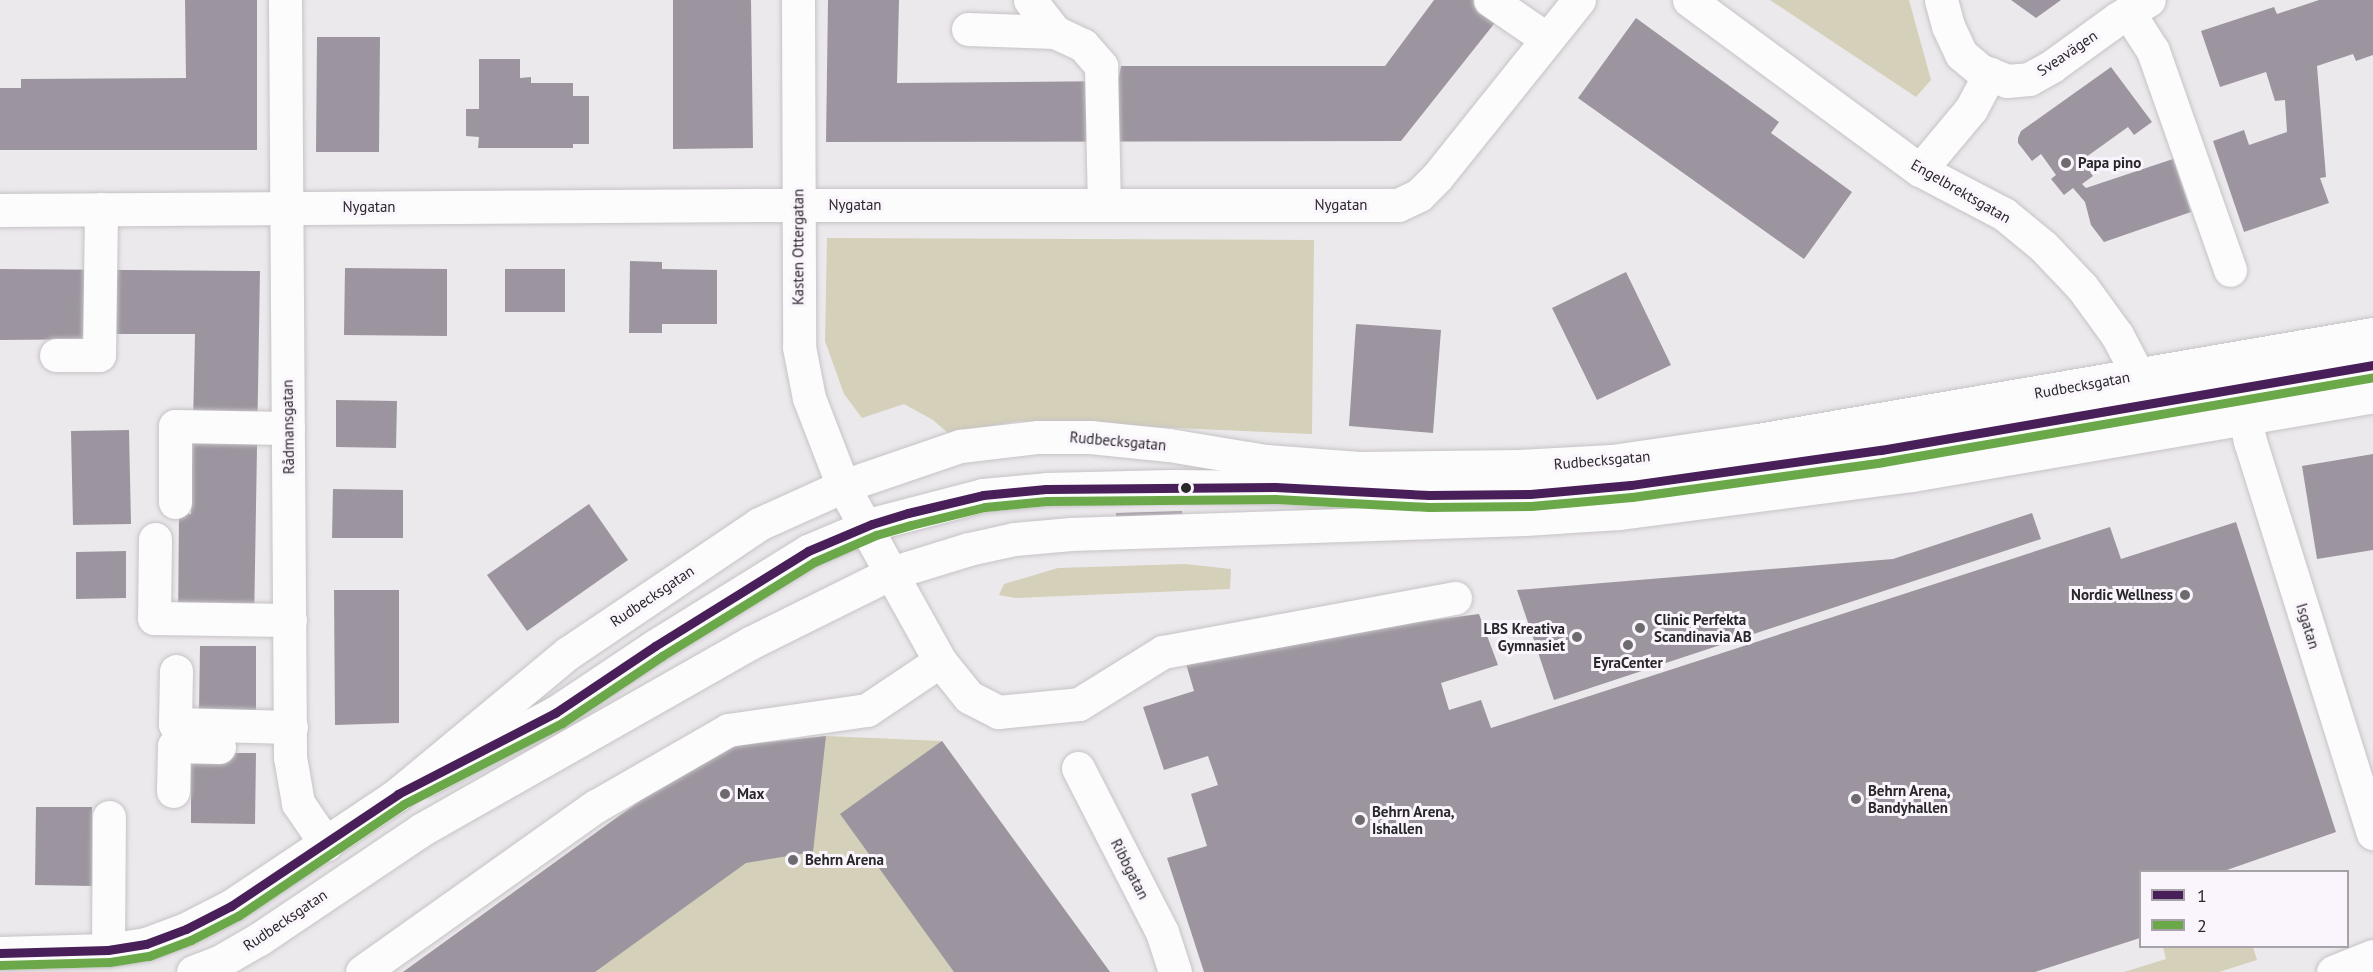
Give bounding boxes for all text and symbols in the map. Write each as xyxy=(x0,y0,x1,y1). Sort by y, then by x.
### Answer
street label: Sveavägen xyxy=(2034,26,2100,80)
place label: Papa pino xyxy=(2078,154,2141,172)
street label: Engelbrektsgatan xyxy=(1908,155,2014,227)
marker: Papa pino xyxy=(2059,156,2073,170)
street label: Kasten Ottergatan xyxy=(789,189,807,305)
street label: Nygatan xyxy=(828,196,882,214)
street label: Nygatan xyxy=(1314,196,1368,214)
street label: Nygatan xyxy=(342,198,396,216)
street label: Rudbecksgatan xyxy=(2033,368,2131,402)
street label: Rådmansgatan xyxy=(278,380,298,474)
street label: Rudbecksgatan xyxy=(1069,428,1167,454)
street label: Rudbecksgatan xyxy=(1553,447,1651,473)
unlabelled marker xyxy=(1180,482,1192,494)
street label: Rudbecksgatan xyxy=(607,561,697,631)
place label: Nordic Wellness xyxy=(2070,586,2173,604)
marker: Nordic Wellness xyxy=(2178,588,2192,602)
street label: Isgatan xyxy=(2293,601,2323,651)
place label: Clinic Perfekta Scandinavia AB xyxy=(1654,610,1752,645)
place label: LBS Kreativa Gymnasiet xyxy=(1483,619,1565,654)
marker: Clinic Perfekta Scandinavia AB xyxy=(1631,619,1649,637)
marker: LBS Kreativa Gymnasiet xyxy=(1570,630,1584,644)
marker: EyraCenter xyxy=(1621,638,1635,652)
place label: EyraCenter xyxy=(1593,654,1663,672)
place label: Behrn Arena, Bandyhallen xyxy=(1868,781,1951,816)
place label: Max xyxy=(737,785,764,803)
marker: Max xyxy=(718,787,732,801)
marker: Behrn Arena, Bandyhallen xyxy=(1849,792,1863,806)
place label: Behrn Arena, Ishallen xyxy=(1372,802,1455,837)
marker: Behrn Arena, Ishallen xyxy=(1353,813,1367,827)
street label: Ribbgatan xyxy=(1107,836,1153,902)
place label: Behrn Arena xyxy=(805,851,884,869)
marker: Behrn Arena xyxy=(786,853,800,867)
legend xyxy=(2139,870,2349,948)
text: 1 xyxy=(2197,884,2207,907)
street label: Rudbecksgatan xyxy=(240,885,330,955)
text: 2 xyxy=(2197,914,2207,937)

